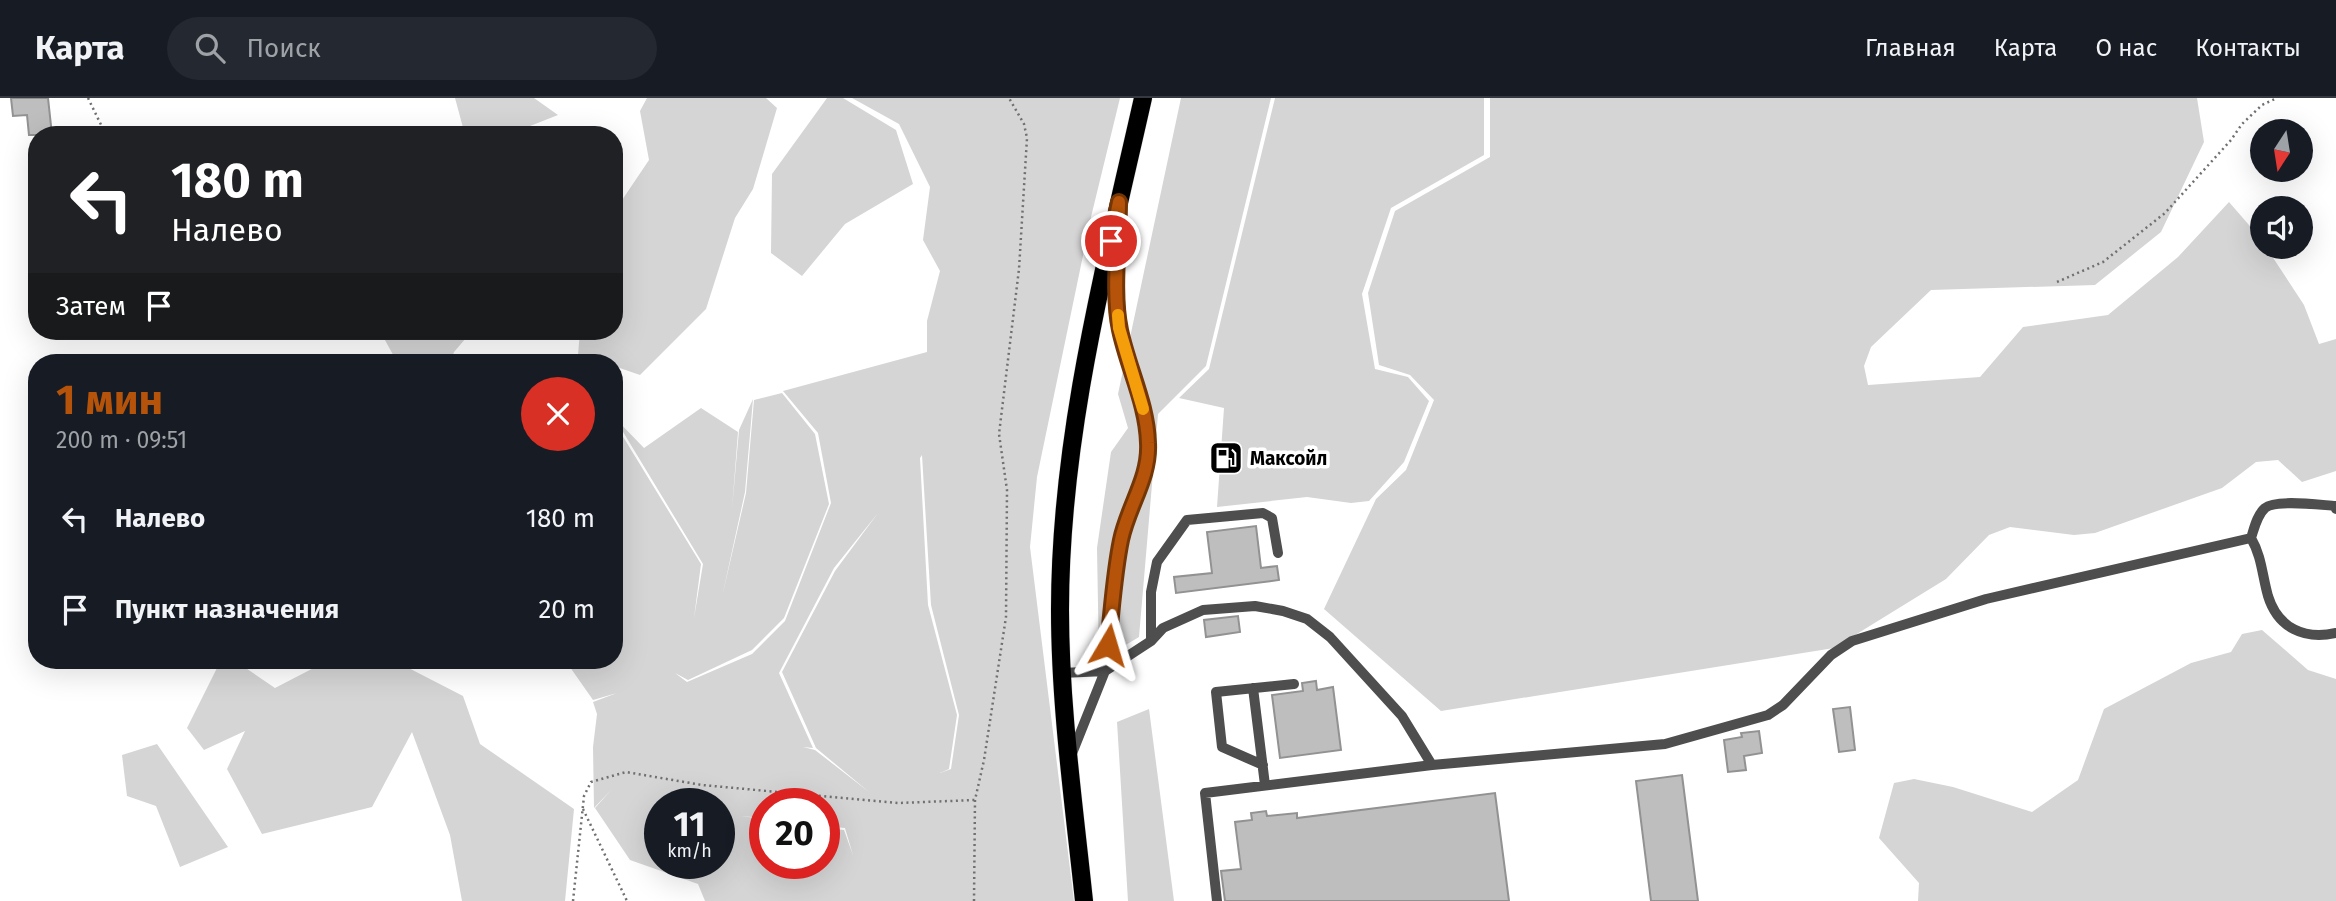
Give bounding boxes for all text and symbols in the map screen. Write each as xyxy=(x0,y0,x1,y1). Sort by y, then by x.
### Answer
search box xyxy=(167,17,657,80)
text: Карта xyxy=(35,28,125,68)
icon: search xyxy=(191,29,229,67)
text: Поиск xyxy=(247,33,321,64)
text: Главная xyxy=(1865,34,1956,62)
text: Карта xyxy=(1994,34,2057,62)
text: О нас xyxy=(2095,34,2157,62)
text: Контакты xyxy=(2195,34,2301,62)
north arrow xyxy=(2250,119,2314,182)
map controls xyxy=(2250,119,2313,259)
text: 180 m xyxy=(171,151,304,210)
icon: left xyxy=(56,154,147,245)
button: sound xyxy=(2250,196,2313,259)
text: Налево xyxy=(171,211,283,249)
pin xyxy=(1081,211,1141,271)
icon: arrive xyxy=(1092,222,1130,260)
icon: arrive xyxy=(140,287,178,325)
text: Затем xyxy=(56,291,126,322)
text: 1 мин xyxy=(56,375,163,425)
button: close xyxy=(521,377,595,451)
text: 200 m · 09:51 xyxy=(56,426,187,454)
fuel station icon: Максойл xyxy=(1207,439,1245,477)
place label: Максойл xyxy=(1250,447,1327,470)
icon: left xyxy=(56,500,94,538)
text: Налево xyxy=(115,503,205,534)
text: 180 m xyxy=(526,503,595,534)
icon: arrive xyxy=(56,591,94,629)
text: Пункт назначения xyxy=(115,594,339,625)
text: 20 m xyxy=(538,594,595,625)
position arrow xyxy=(1071,608,1145,682)
speed limit sign: 20 xyxy=(749,788,840,879)
text: 11 xyxy=(674,803,705,845)
text: km/h xyxy=(667,840,712,862)

